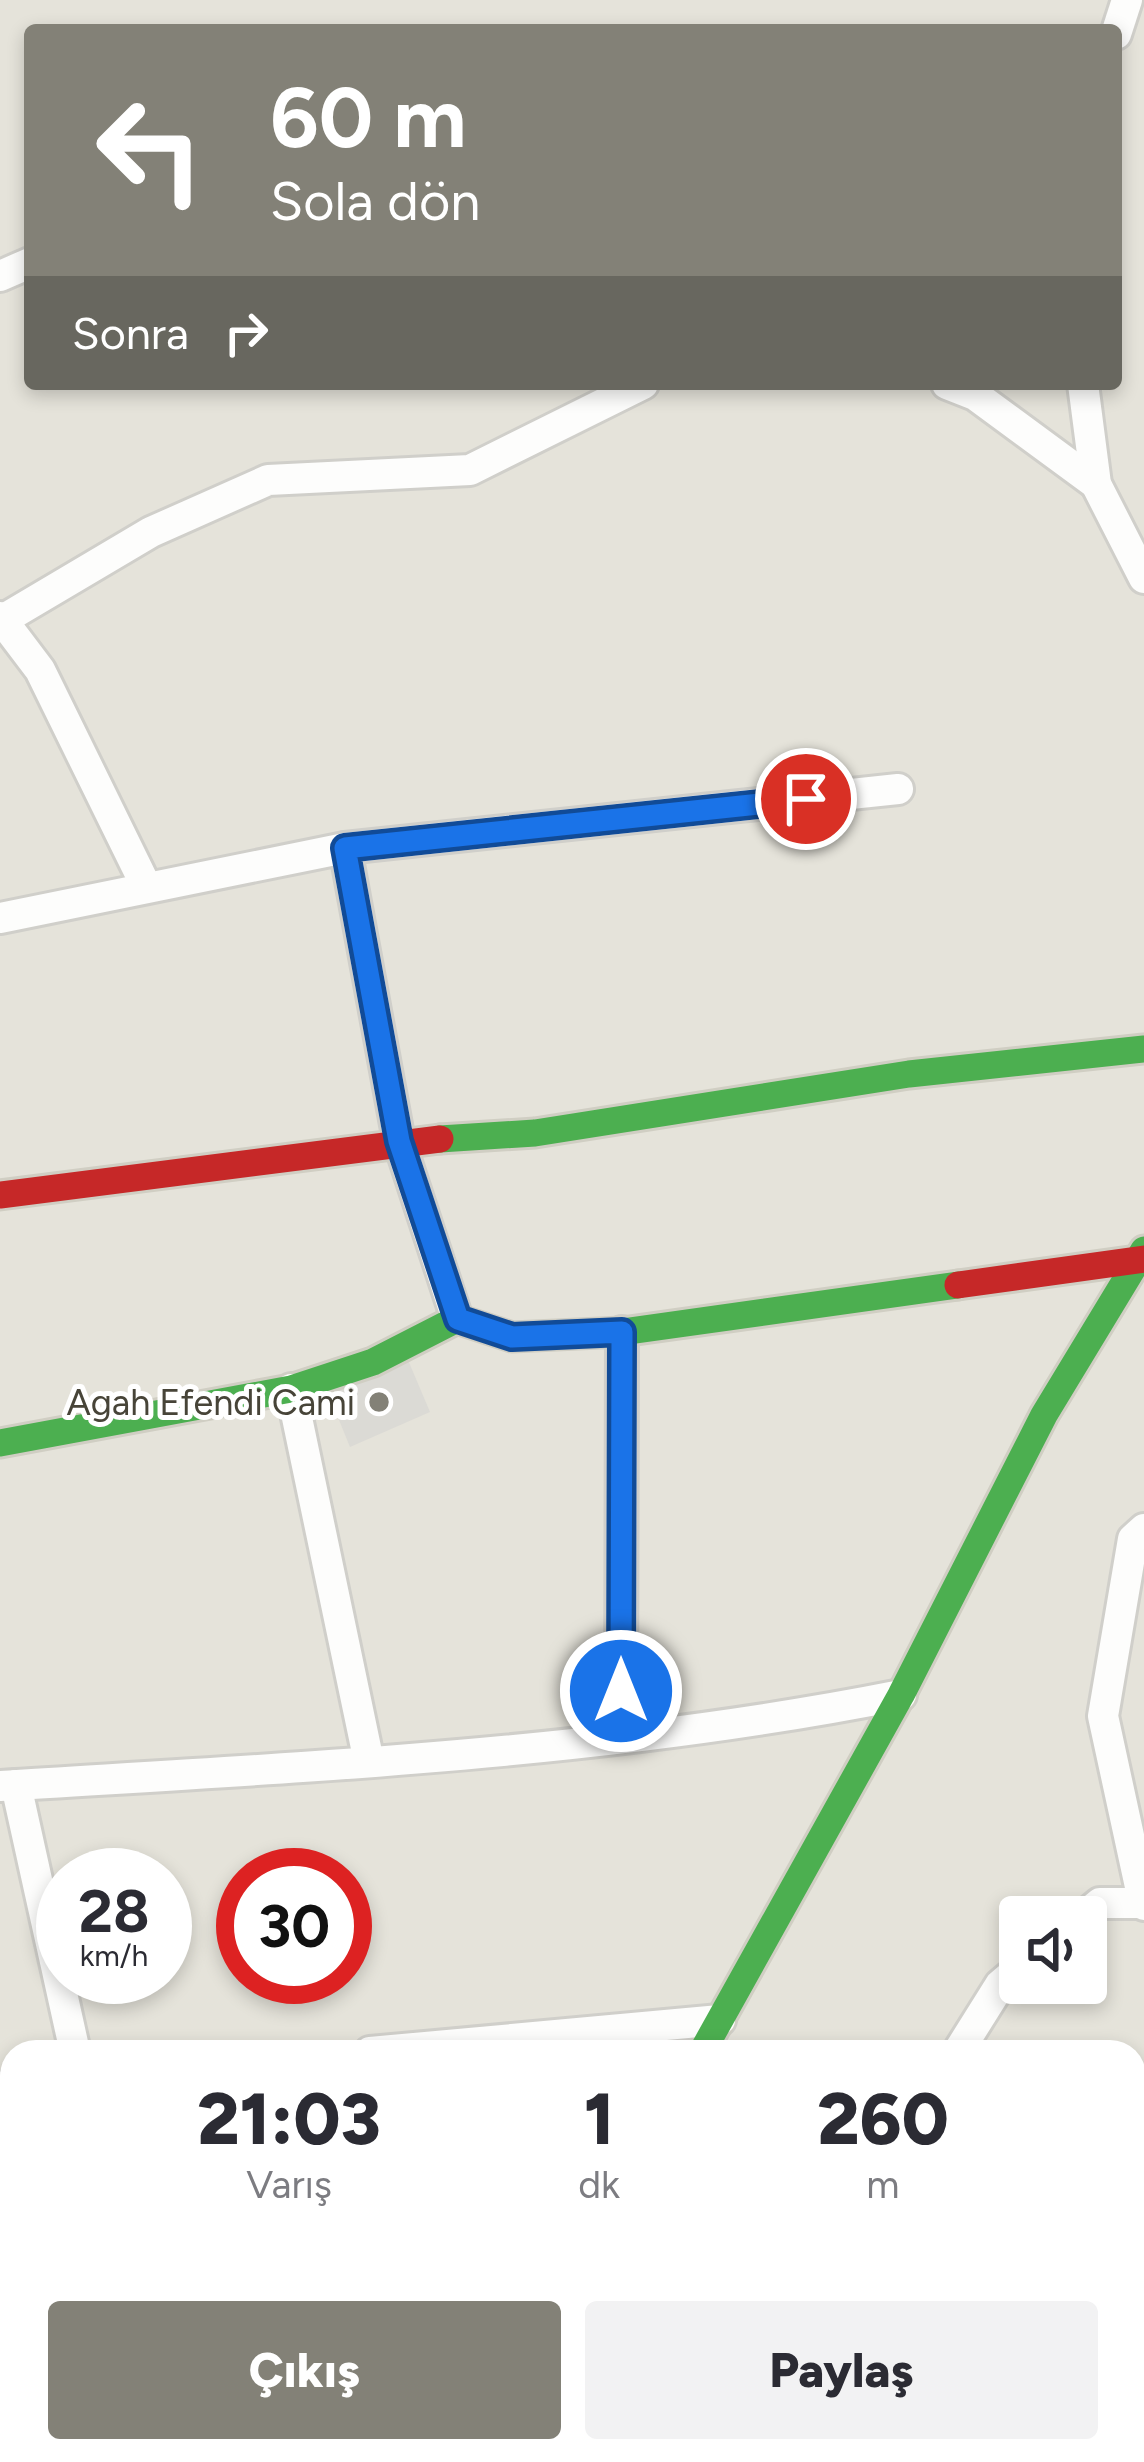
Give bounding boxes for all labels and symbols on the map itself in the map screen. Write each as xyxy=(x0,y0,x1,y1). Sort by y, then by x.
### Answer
pin xyxy=(755,748,857,850)
place label: Agah Efendi Cami xyxy=(67,1381,355,1424)
marker: Agah Efendi Cami xyxy=(366,1389,392,1415)
position arrow xyxy=(558,1628,684,1754)
speed limit sign: 30 xyxy=(216,1848,372,2004)

